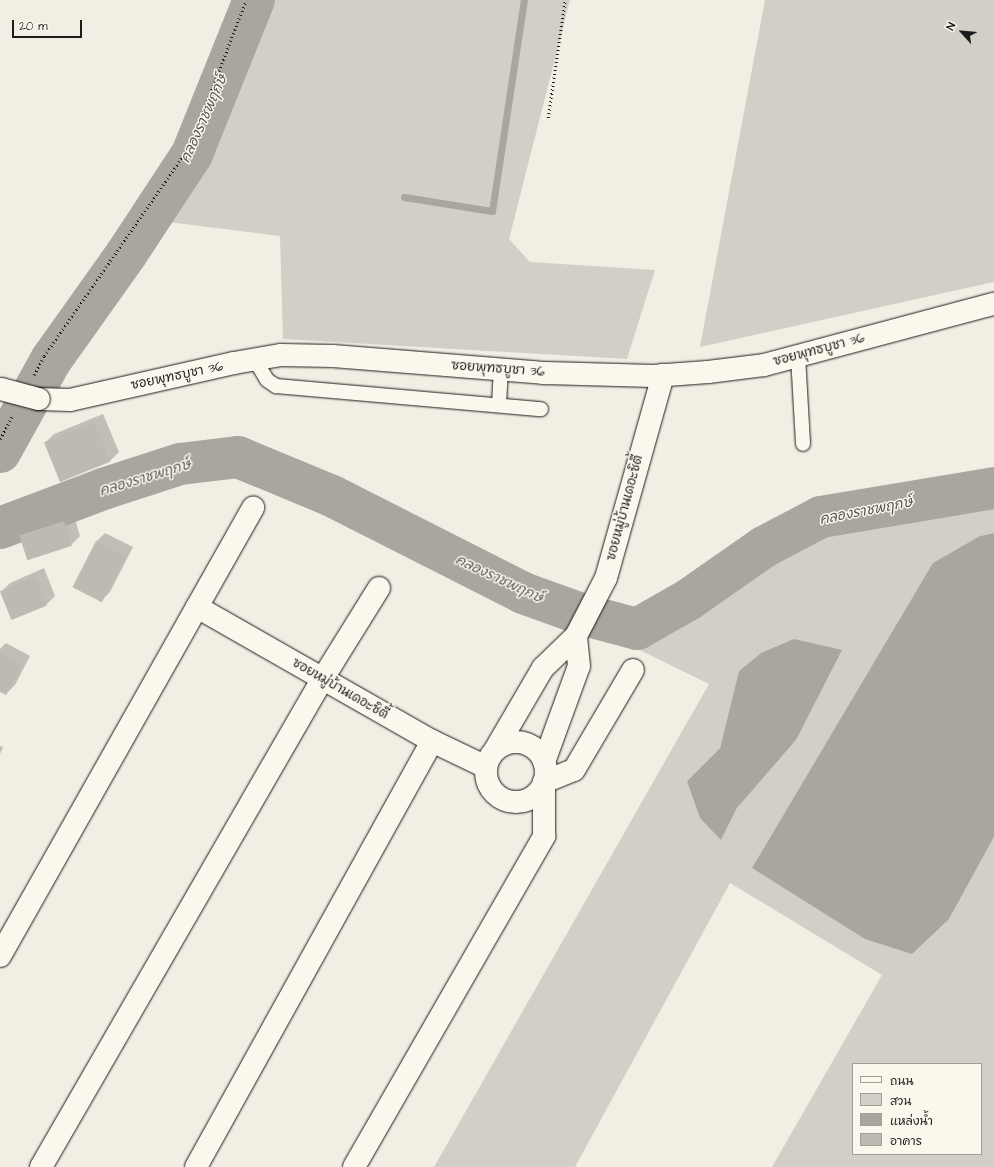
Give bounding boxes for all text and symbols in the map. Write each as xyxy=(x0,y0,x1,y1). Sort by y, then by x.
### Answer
scale bar xyxy=(14,12,84,38)
north arrow xyxy=(942,12,982,52)
text: 20 m xyxy=(19,18,48,35)
text: N xyxy=(943,20,959,33)
water label: คลองราชพฤกษ์ xyxy=(177,72,231,166)
street label: ซอยพุทธบูชา 36 xyxy=(772,330,866,370)
street label: ซอยพุทธบูชา 36 xyxy=(451,358,545,380)
street label: ซอยพุทธบูชา 36 xyxy=(129,359,225,393)
street label: ซอยหมู่บ้านเดอะซิตี้ xyxy=(603,453,647,563)
water label: คลองราชพฤกษ์ xyxy=(97,456,193,500)
water label: คลองราชพฤกษ์ xyxy=(818,494,914,528)
water label: คลองราชพฤกษ์ xyxy=(453,551,545,607)
street label: ซอยหมู่บ้านเดอะซิตี้ xyxy=(289,655,391,723)
legend xyxy=(852,1063,982,1155)
text: ถนน xyxy=(890,1073,914,1090)
text: สวน xyxy=(890,1093,911,1110)
text: แหล่งน้ำ xyxy=(890,1113,933,1130)
text: อาคาร xyxy=(890,1133,922,1150)

